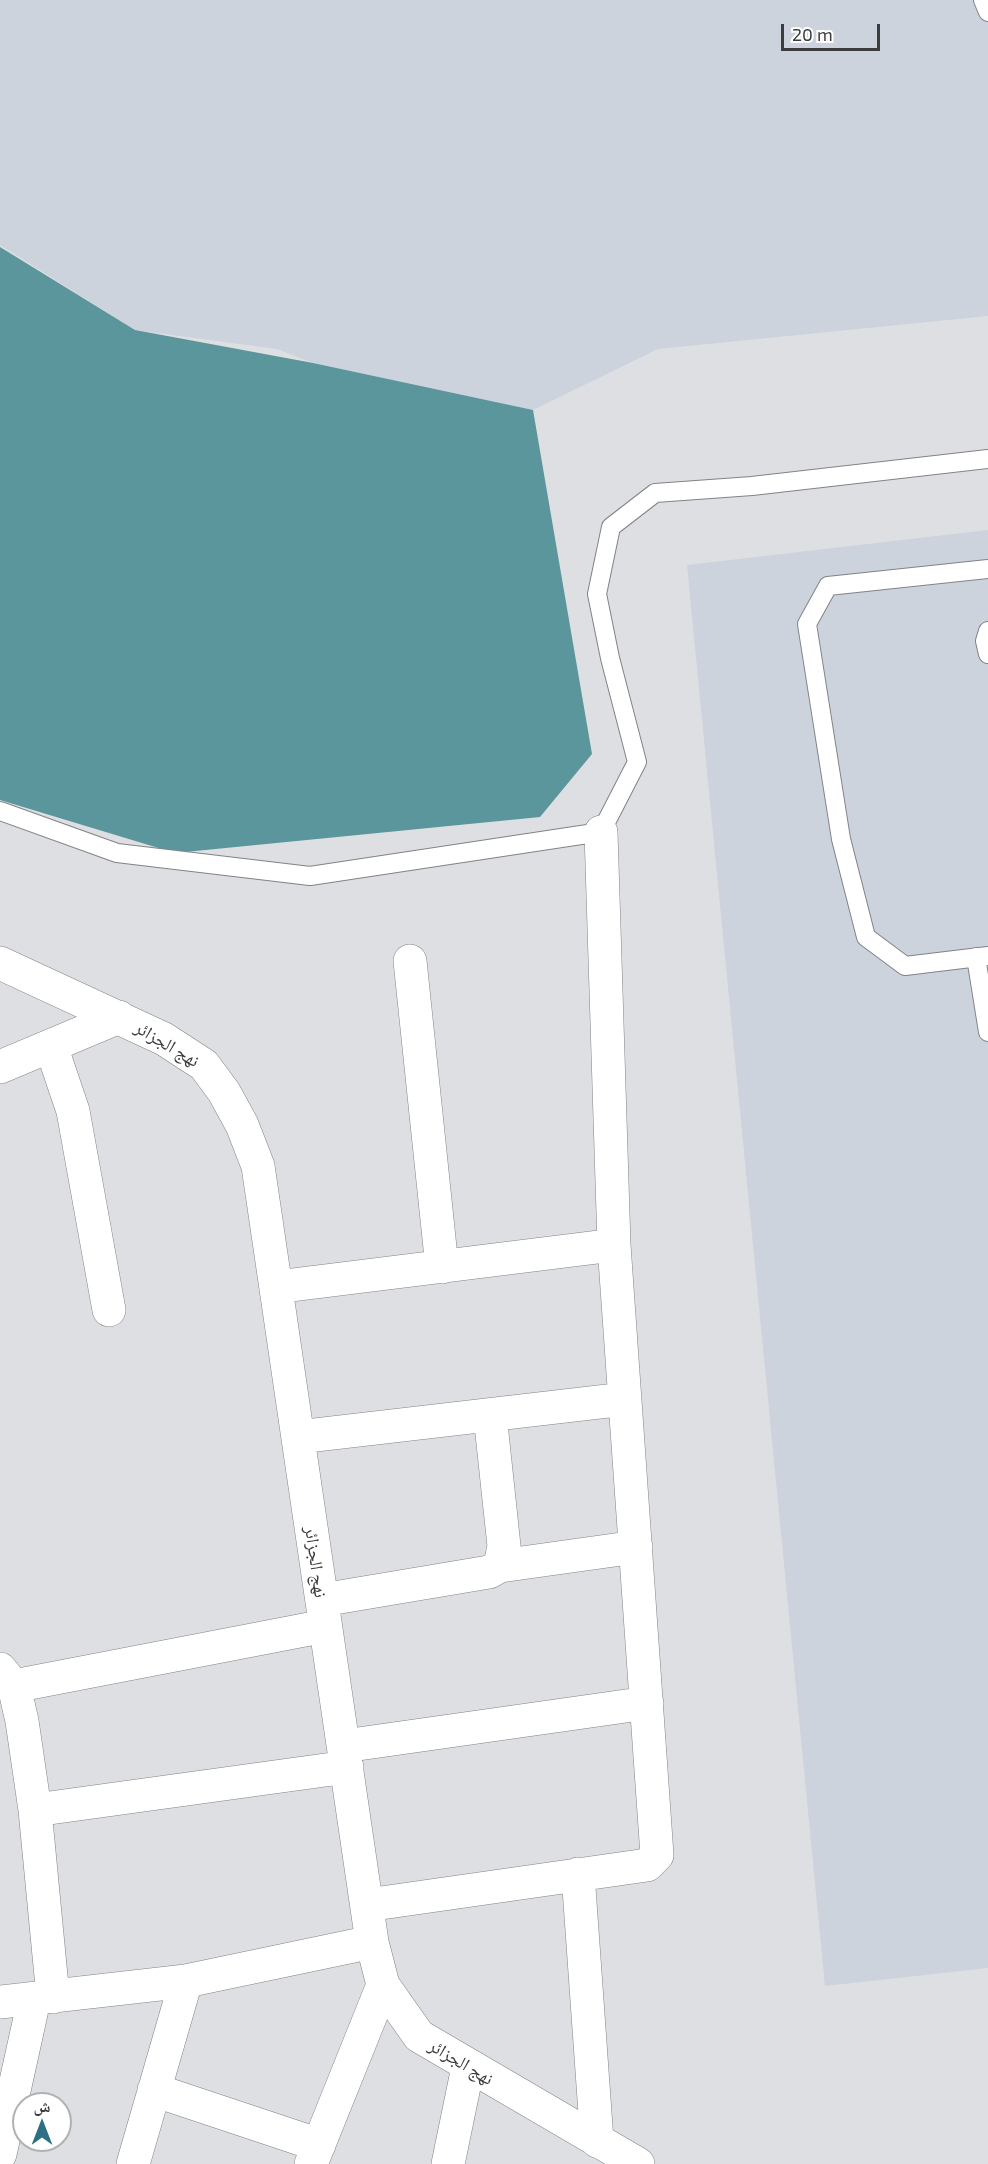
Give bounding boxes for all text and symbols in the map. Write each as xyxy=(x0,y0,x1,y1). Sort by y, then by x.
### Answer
scale bar xyxy=(784,12,883,50)
text: 20 m xyxy=(792,23,833,45)
street label: نهج الجزائر xyxy=(131,1016,203,1072)
street label: نهج الجزائر xyxy=(300,1525,332,1599)
street label: نهج الجزائر xyxy=(425,2034,497,2090)
north arrow xyxy=(12,2092,72,2152)
text: ش xyxy=(34,2096,50,2115)

